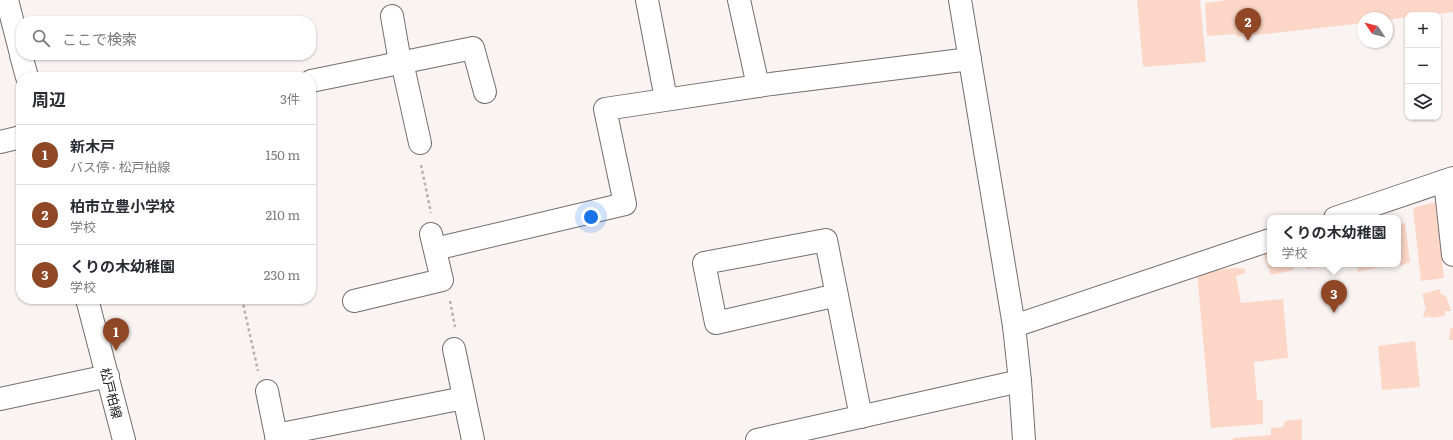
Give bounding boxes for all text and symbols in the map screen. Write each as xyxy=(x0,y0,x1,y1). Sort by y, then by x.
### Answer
pin: 2 xyxy=(1235,8,1261,41)
north arrow xyxy=(1357,12,1393,48)
map controls xyxy=(1405,12,1441,120)
button: + xyxy=(1405,12,1441,48)
search box xyxy=(16,16,316,60)
icon: search xyxy=(30,27,52,49)
text: ここで検索 xyxy=(62,27,137,50)
button: − xyxy=(1405,48,1441,84)
button: layers xyxy=(1405,84,1441,120)
text: 周辺 xyxy=(32,86,66,111)
text: 3件 xyxy=(280,89,300,108)
text: 新木戸 xyxy=(70,134,115,157)
text: 1 xyxy=(42,145,48,164)
text: 150 m xyxy=(265,145,300,164)
text: バス停 · 松戸柏線 xyxy=(70,157,171,176)
text: 柏市立豊小学校 xyxy=(70,194,175,217)
text: 2 xyxy=(42,205,48,224)
text: 210 m xyxy=(265,205,300,224)
your location xyxy=(581,207,601,227)
popup xyxy=(1267,215,1401,267)
text: 学校 xyxy=(70,217,96,236)
text: くりの木幼稚園 xyxy=(1281,220,1387,243)
text: 学校 xyxy=(1281,243,1308,262)
text: くりの木幼稚園 xyxy=(70,254,175,277)
text: 3 xyxy=(41,265,49,284)
text: 230 m xyxy=(264,265,300,284)
text: 学校 xyxy=(70,277,96,296)
pin: 3 xyxy=(1321,280,1347,313)
pin: 1 xyxy=(103,318,129,351)
street label: 松戸柏線 xyxy=(96,365,128,421)

